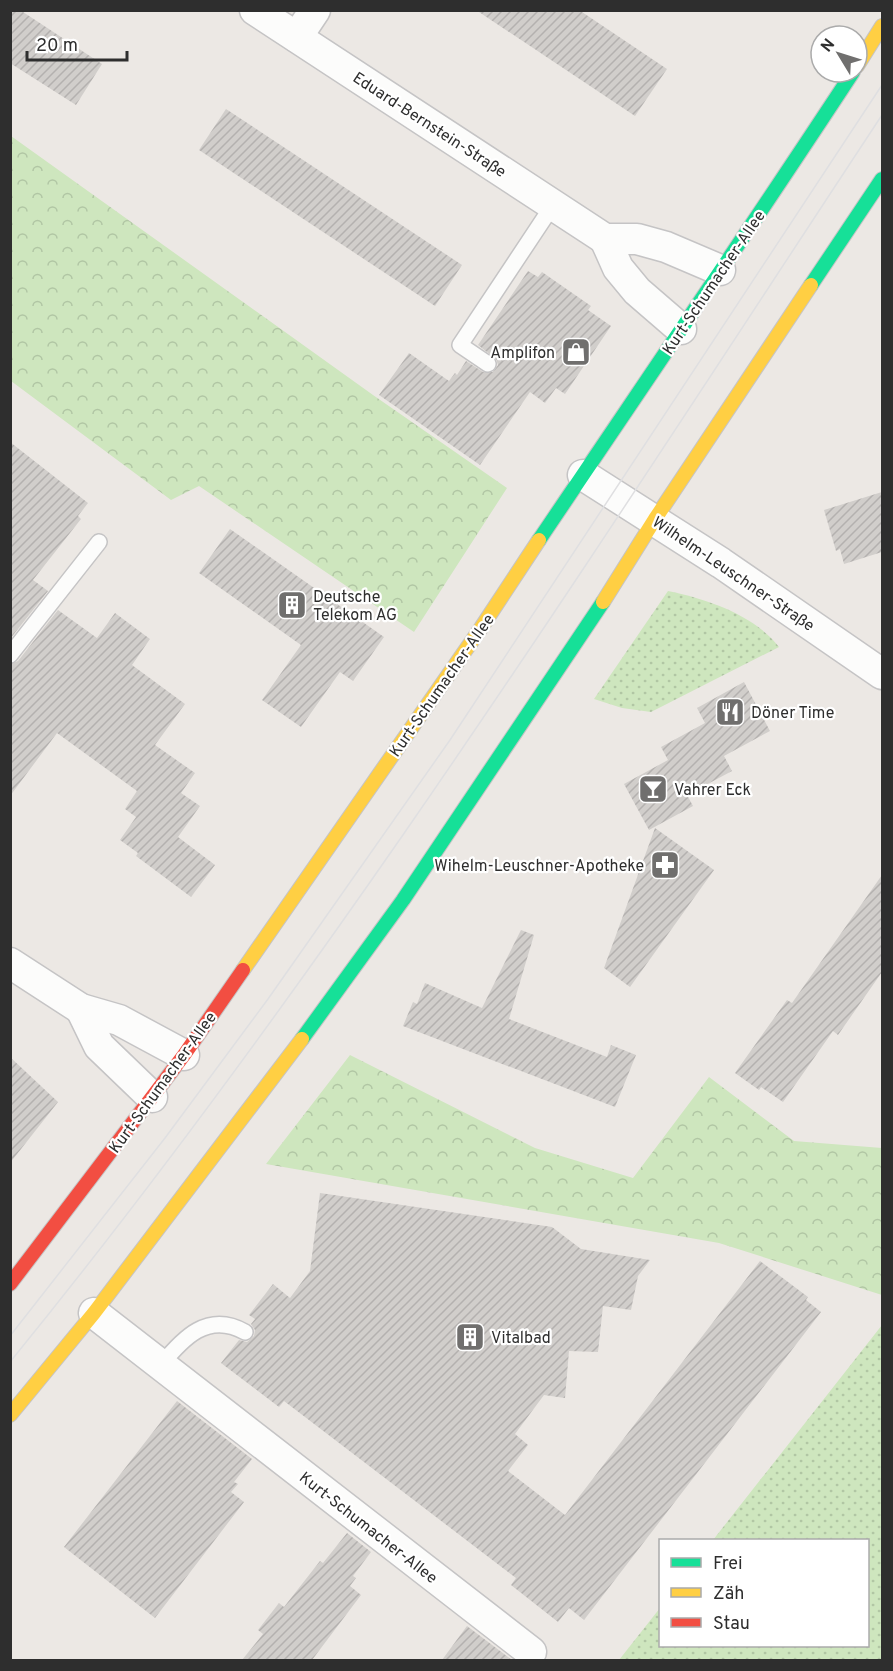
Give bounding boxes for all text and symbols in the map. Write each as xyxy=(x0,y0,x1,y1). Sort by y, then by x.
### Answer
scale bar xyxy=(27,24,128,62)
north arrow xyxy=(809,24,869,84)
text: 20 m xyxy=(36,35,78,58)
text: N xyxy=(817,35,840,57)
street label: Eduard-Bernstein-Straße xyxy=(348,69,509,183)
street label: Kurt-Schumacher-Allee xyxy=(659,207,771,359)
shop icon: Amplifon xyxy=(560,336,592,368)
place label: Amplifon xyxy=(490,344,555,364)
street label: Wilhelm-Leuschner-Straße xyxy=(648,513,818,636)
place label: Deutsche Telekom AG xyxy=(313,588,397,626)
building icon: Deutsche Telekom AG xyxy=(276,589,308,621)
street label: Kurt-Schumacher-Allee xyxy=(386,611,500,762)
restaurant icon: Döner Time xyxy=(714,696,746,728)
place label: Döner Time xyxy=(751,704,834,724)
bar icon: Vahrer Eck xyxy=(637,773,669,805)
place label: Vahrer Eck xyxy=(674,781,751,801)
pharmacy icon: Wihelm-Leuschner-Apotheke xyxy=(649,849,681,881)
place label: Wihelm-Leuschner-Apotheke xyxy=(434,857,644,877)
street label: Kurt-Schumacher-Allee xyxy=(106,1008,222,1158)
building icon: Vitalbad xyxy=(454,1321,486,1353)
place label: Vitalbad xyxy=(491,1329,551,1349)
street label: Kurt-Schumacher-Allee xyxy=(295,1468,441,1589)
legend xyxy=(659,1539,869,1647)
text: Frei xyxy=(713,1553,743,1576)
text: Zäh xyxy=(713,1583,744,1606)
text: Stau xyxy=(713,1613,750,1636)

